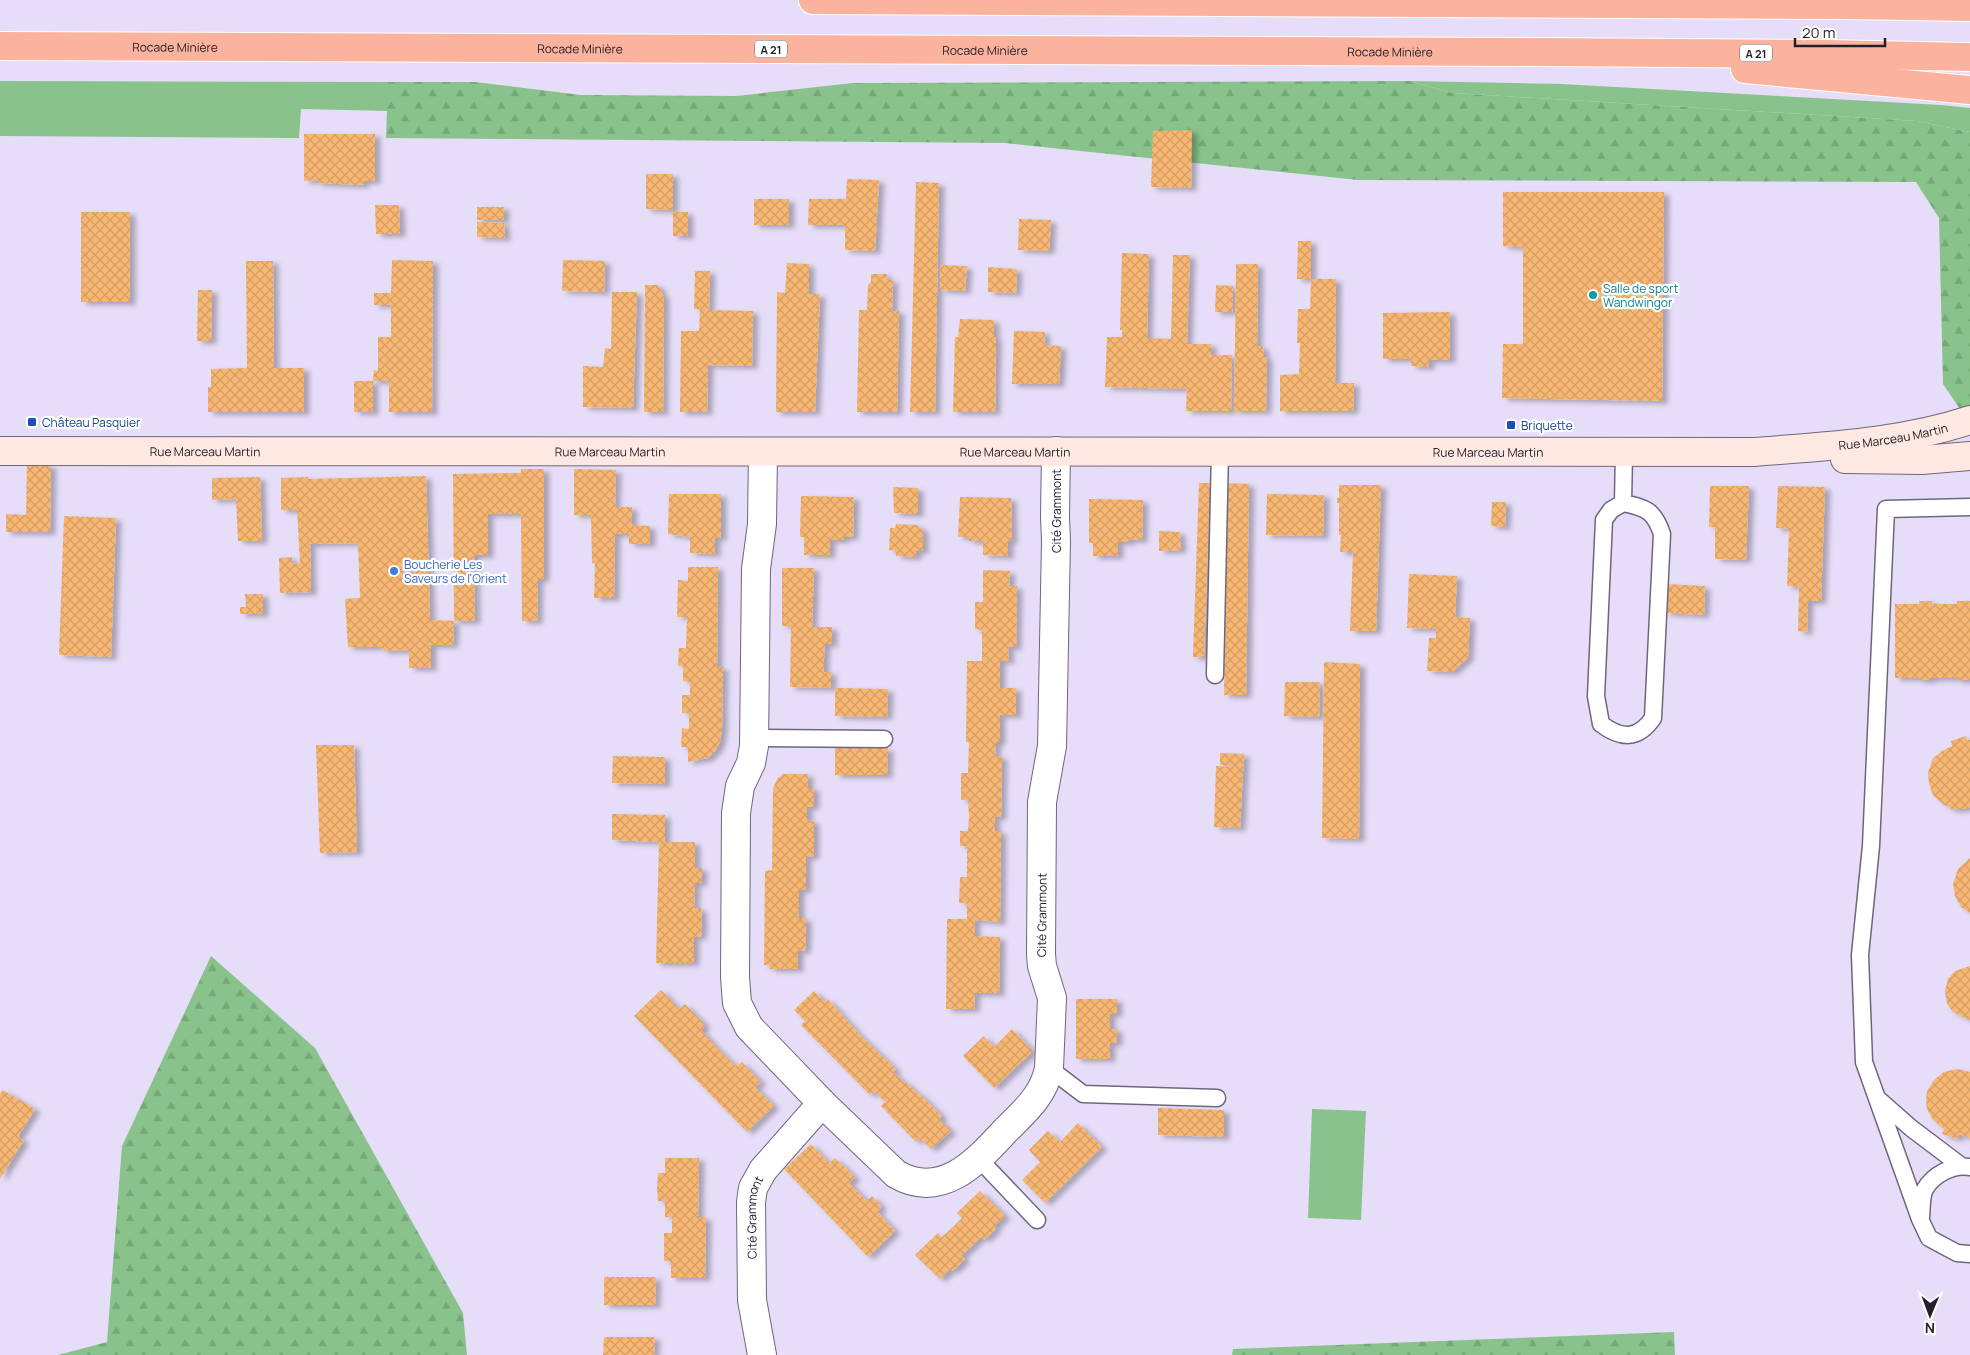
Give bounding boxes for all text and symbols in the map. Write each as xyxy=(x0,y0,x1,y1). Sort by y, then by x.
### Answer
scale bar xyxy=(1795,15,1885,47)
text: 20 m xyxy=(1802,22,1835,43)
street label: Rocade Minière xyxy=(132,38,218,55)
street label: Rocade Minière xyxy=(537,40,623,57)
road number: A 21 xyxy=(755,41,787,58)
street label: Rocade Minière xyxy=(942,41,1028,59)
street label: Rocade Minière xyxy=(1347,43,1433,60)
road number: A 21 xyxy=(1740,44,1772,62)
place label: Salle de sport Wandwingor xyxy=(1603,280,1678,311)
marker: Salle de sport Wandwingor xyxy=(1587,289,1599,301)
place label: Château Pasquier xyxy=(42,414,141,431)
marker: Château Pasquier xyxy=(26,416,38,428)
place label: Briquette xyxy=(1521,417,1573,434)
marker: Briquette xyxy=(1505,419,1517,431)
street label: Rue Marceau Martin xyxy=(1838,419,1950,454)
street label: Rue Marceau Martin xyxy=(150,443,260,460)
street label: Rue Marceau Martin xyxy=(555,443,665,460)
street label: Rue Marceau Martin xyxy=(960,443,1070,460)
street label: Rue Marceau Martin xyxy=(1433,443,1543,460)
street label: Cité Grammont xyxy=(1048,469,1065,553)
place label: Boucherie Les Saveurs de l'Orient xyxy=(404,556,507,587)
marker: Boucherie Les Saveurs de l'Orient xyxy=(388,565,400,577)
street label: Cité Grammont xyxy=(1032,873,1050,957)
street label: Cité Grammont xyxy=(742,1172,767,1259)
north arrow xyxy=(1905,1290,1955,1340)
text: N xyxy=(1925,1319,1935,1338)

